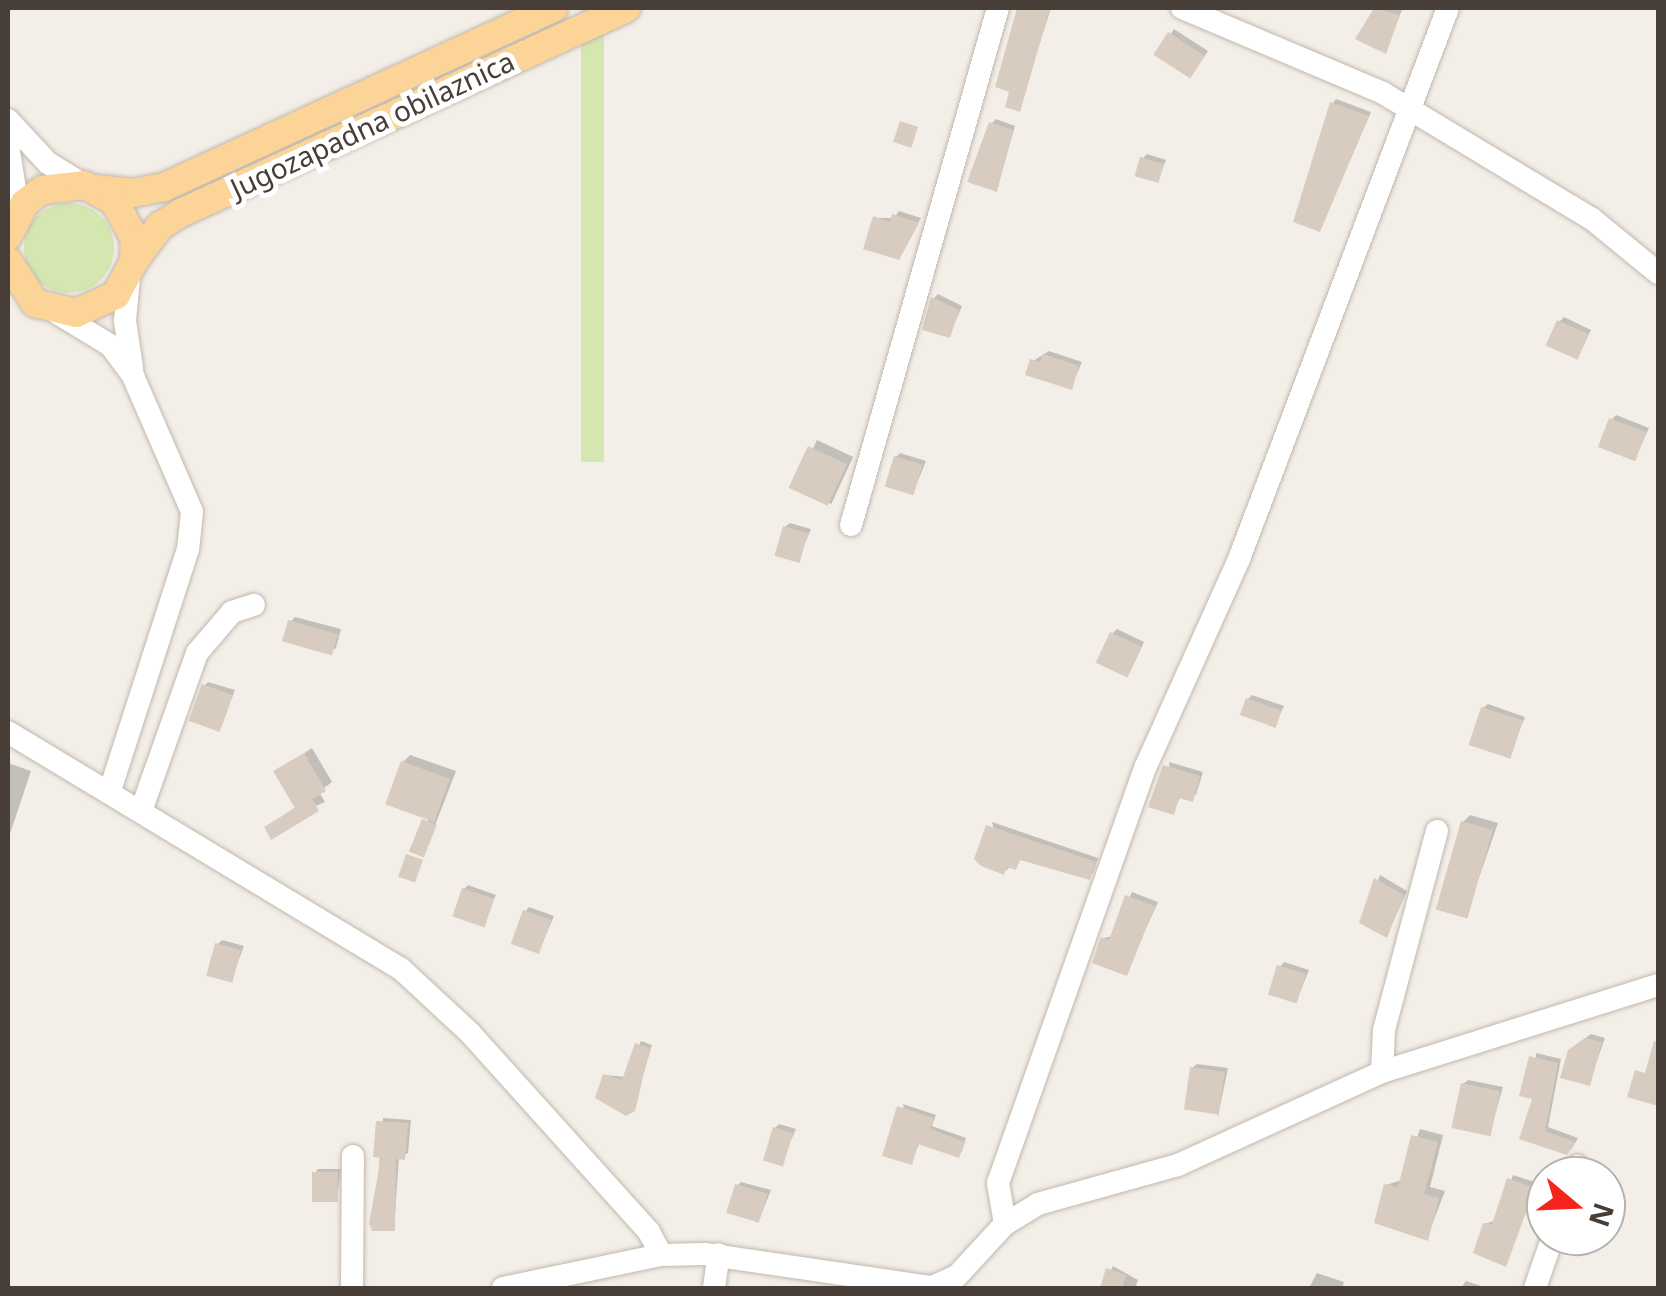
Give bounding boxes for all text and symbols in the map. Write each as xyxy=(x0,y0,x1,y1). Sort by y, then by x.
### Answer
street label: Jugozapadna obilaznica xyxy=(225,43,519,205)
north arrow xyxy=(1526,1156,1626,1256)
text: N xyxy=(1581,1198,1624,1232)

